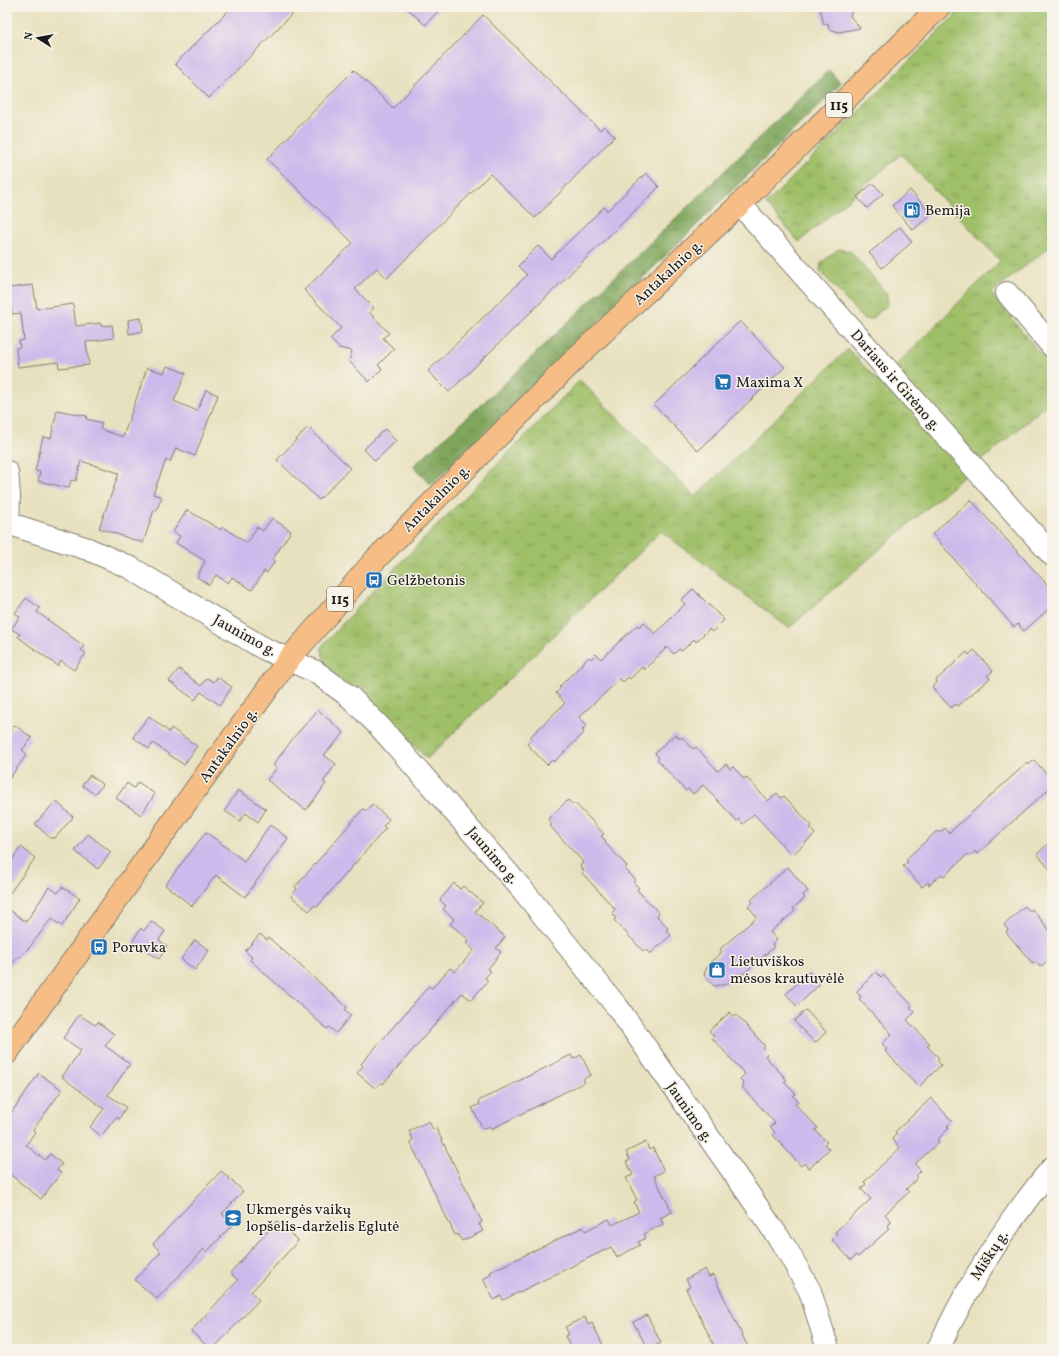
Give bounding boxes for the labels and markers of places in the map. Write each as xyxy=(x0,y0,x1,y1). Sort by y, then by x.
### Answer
fuel station icon: Bemija xyxy=(902,200,922,220)
place label: Bemija xyxy=(925,201,971,222)
supermarket icon: Maxima X xyxy=(713,372,733,392)
place label: Maxima X xyxy=(736,373,803,394)
bus stop icon: Gelžbetonis xyxy=(364,570,384,590)
place label: Gelžbetonis xyxy=(387,571,465,592)
bus stop icon: Poruvka xyxy=(89,937,109,957)
place label: Poruvka xyxy=(112,938,166,959)
place label: Lietuviškos mėsos krautuvėlė xyxy=(730,952,844,990)
shop icon: Lietuviškos mėsos krautuvėlė xyxy=(707,960,727,980)
place label: Ukmergės vaikų lopšelis-darželis Eglutė xyxy=(246,1200,399,1238)
school or university icon: Ukmergės vaikų lopšelis-darželis Eglutė xyxy=(223,1208,243,1228)

